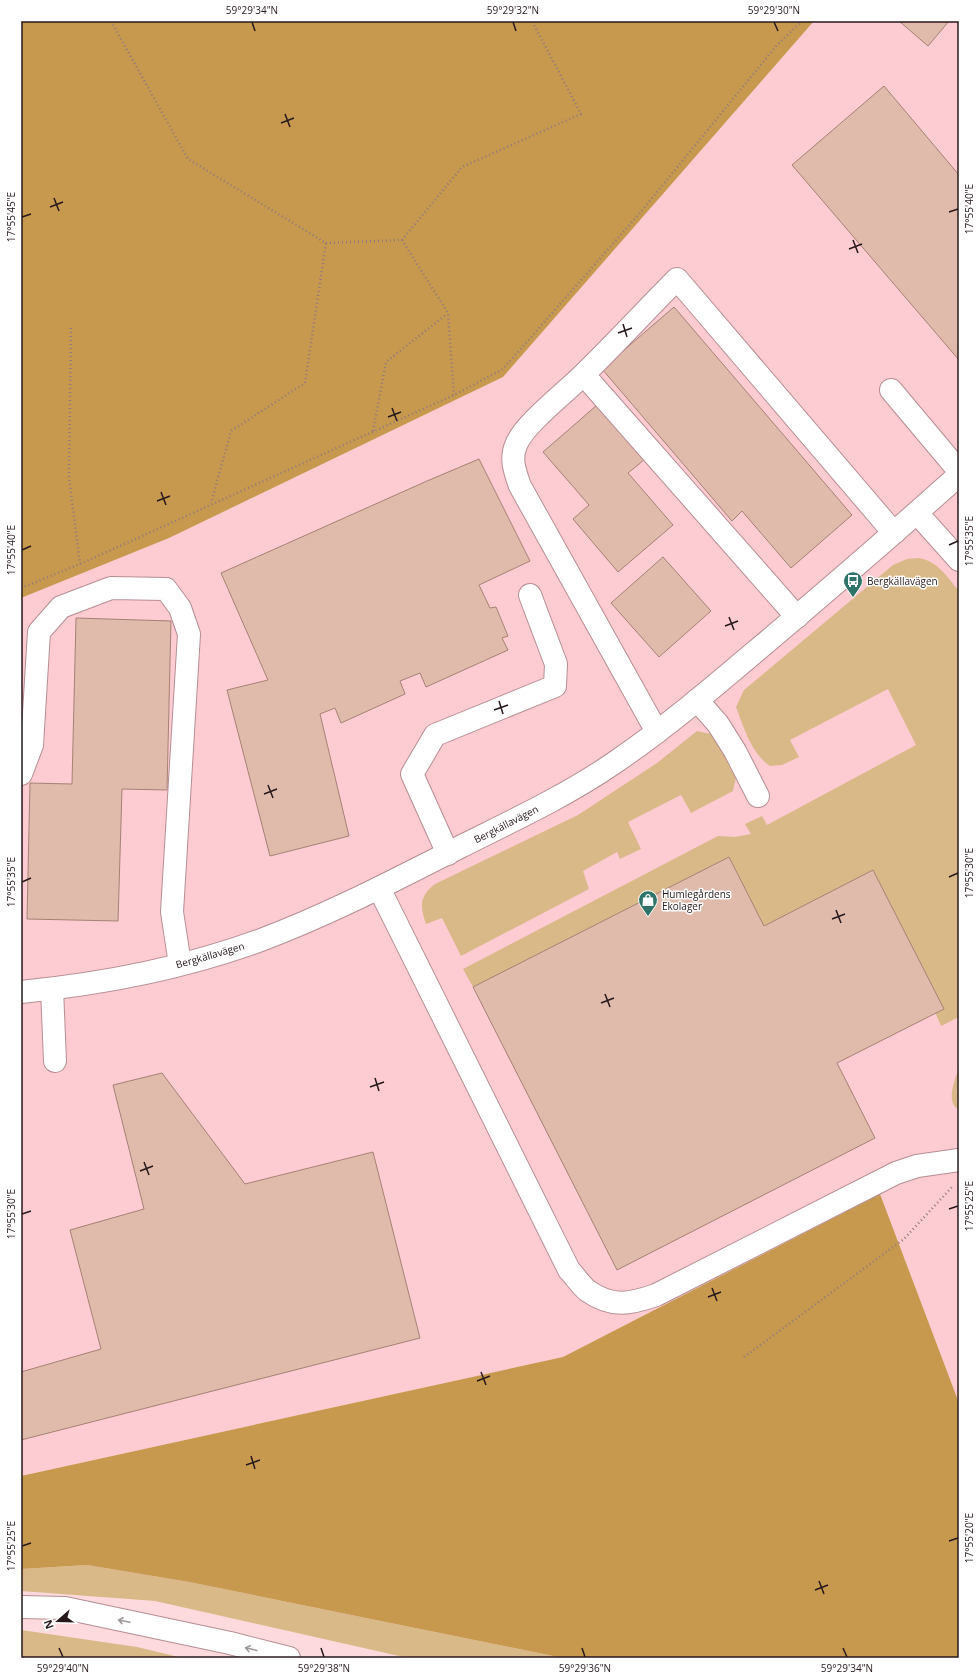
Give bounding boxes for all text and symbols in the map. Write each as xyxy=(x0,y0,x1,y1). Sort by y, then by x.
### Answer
text: 59°29'34"N xyxy=(226,3,278,17)
text: 59°29'32"N xyxy=(487,3,539,17)
text: 59°29'30"N xyxy=(748,3,800,17)
text: 17°55'40"E xyxy=(962,184,976,234)
text: 17°55'45"E xyxy=(4,192,18,242)
text: 17°55'35"E xyxy=(962,516,976,566)
text: 17°55'40"E xyxy=(4,525,18,575)
bus stop icon: Bergkällavägen xyxy=(842,570,864,598)
place label: Bergkällavägen xyxy=(867,574,938,588)
street label: Bergkällavägen xyxy=(471,802,541,846)
text: 17°55'30"E xyxy=(962,848,976,898)
text: 17°55'35"E xyxy=(4,857,18,907)
place label: Humlegårdens Ekolager xyxy=(662,887,731,913)
shop icon: Humlegårdens Ekolager xyxy=(637,889,659,917)
street label: Bergkällavägen xyxy=(174,939,246,971)
text: 17°55'25"E xyxy=(962,1181,976,1231)
text: 17°55'30"E xyxy=(4,1189,18,1239)
text: 17°55'20"E xyxy=(962,1513,976,1563)
text: 17°55'25"E xyxy=(4,1521,18,1571)
north arrow xyxy=(38,1601,78,1641)
one-way arrow xyxy=(118,1616,131,1624)
text: N xyxy=(40,1618,57,1631)
one-way arrow xyxy=(245,1644,258,1652)
text: 59°29'40"N xyxy=(37,1661,89,1675)
text: 59°29'38"N xyxy=(298,1661,350,1675)
text: 59°29'36"N xyxy=(559,1661,611,1675)
text: 59°29'34"N xyxy=(821,1661,873,1675)

